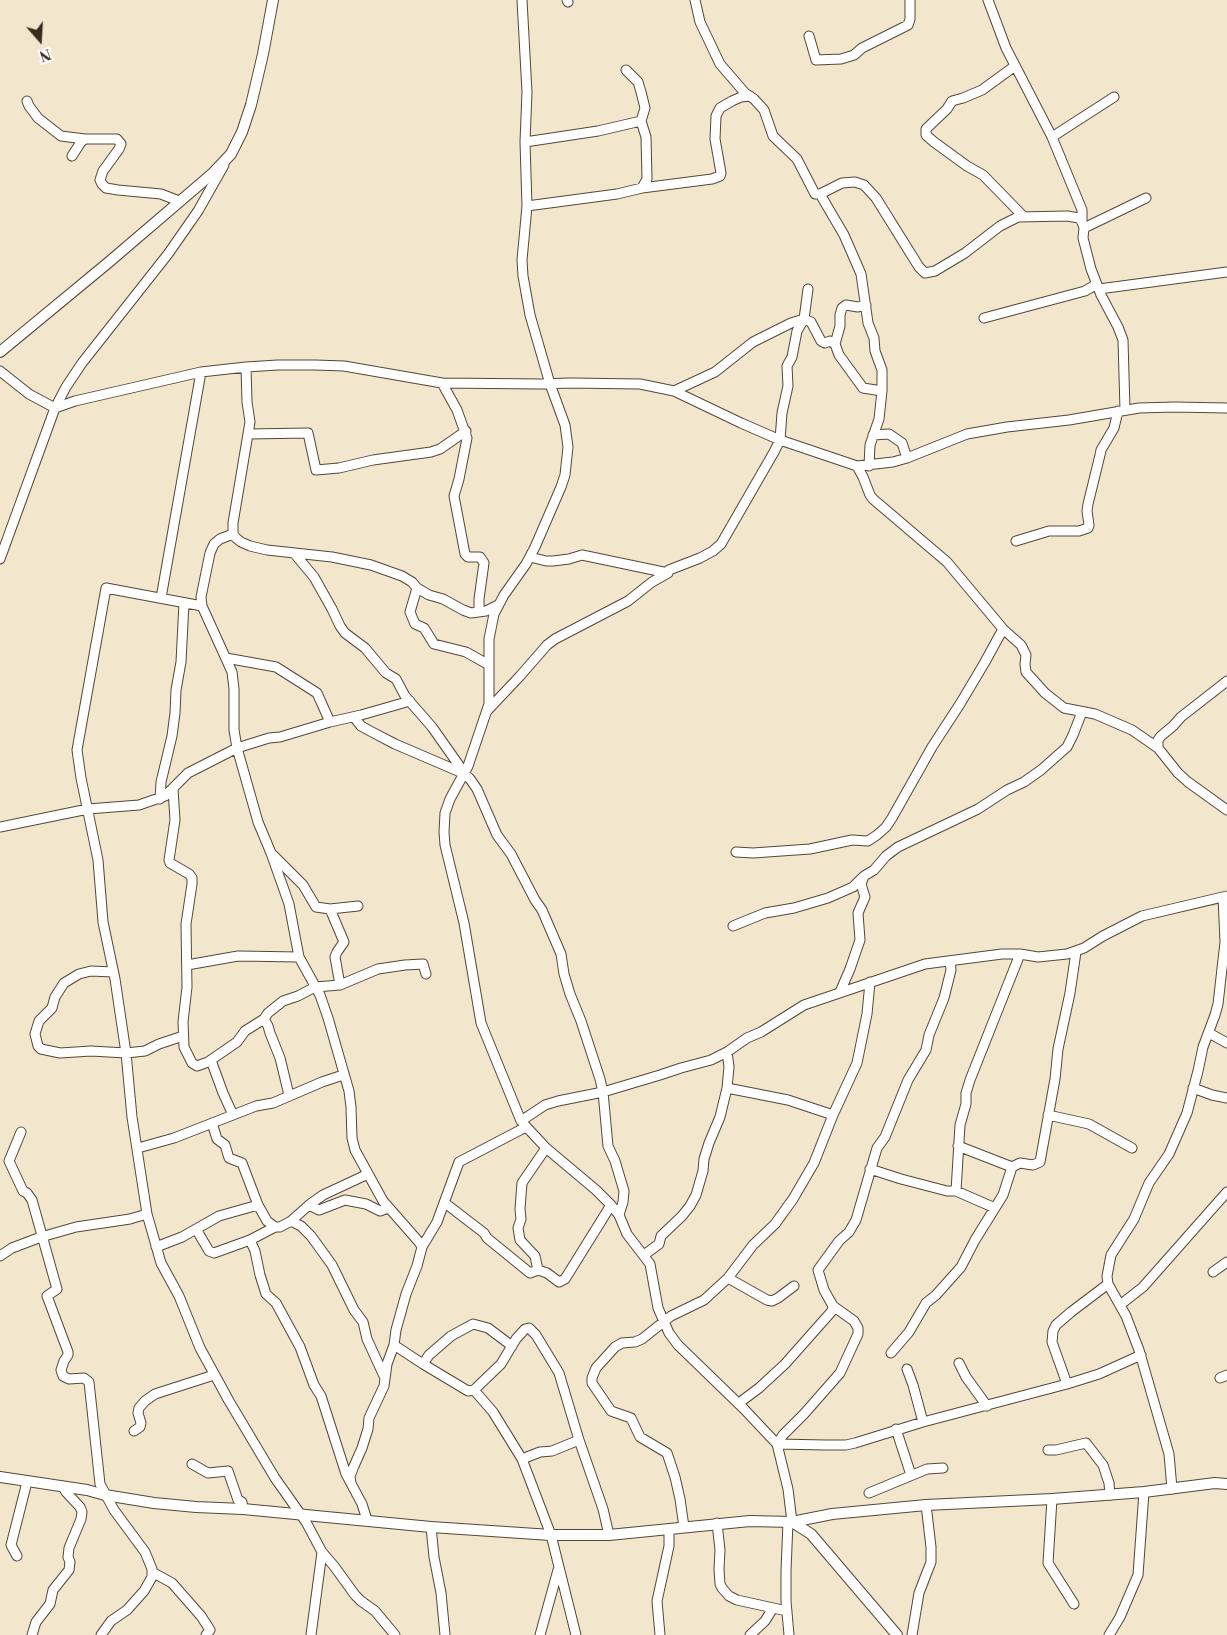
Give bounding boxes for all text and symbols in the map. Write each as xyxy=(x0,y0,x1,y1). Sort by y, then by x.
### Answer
north arrow xyxy=(15,15,65,65)
text: N xyxy=(37,44,53,64)

